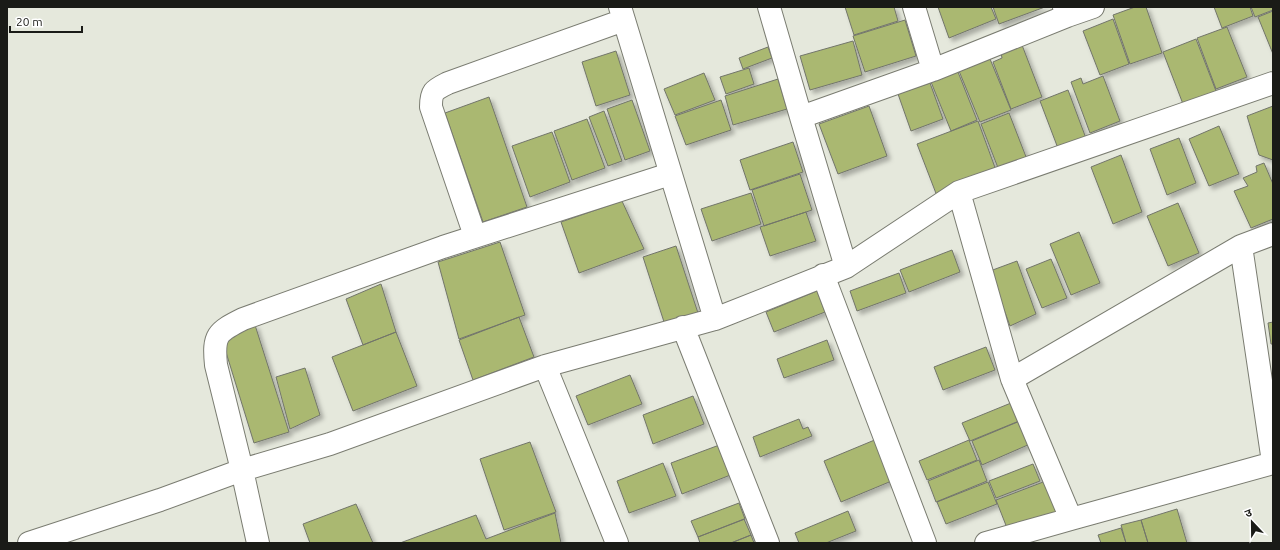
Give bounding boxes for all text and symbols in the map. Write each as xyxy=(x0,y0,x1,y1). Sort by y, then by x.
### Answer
scale bar xyxy=(10,8,82,34)
text: 20 m xyxy=(16,15,43,28)
north arrow xyxy=(1232,502,1272,542)
text: उ xyxy=(1243,506,1254,519)

